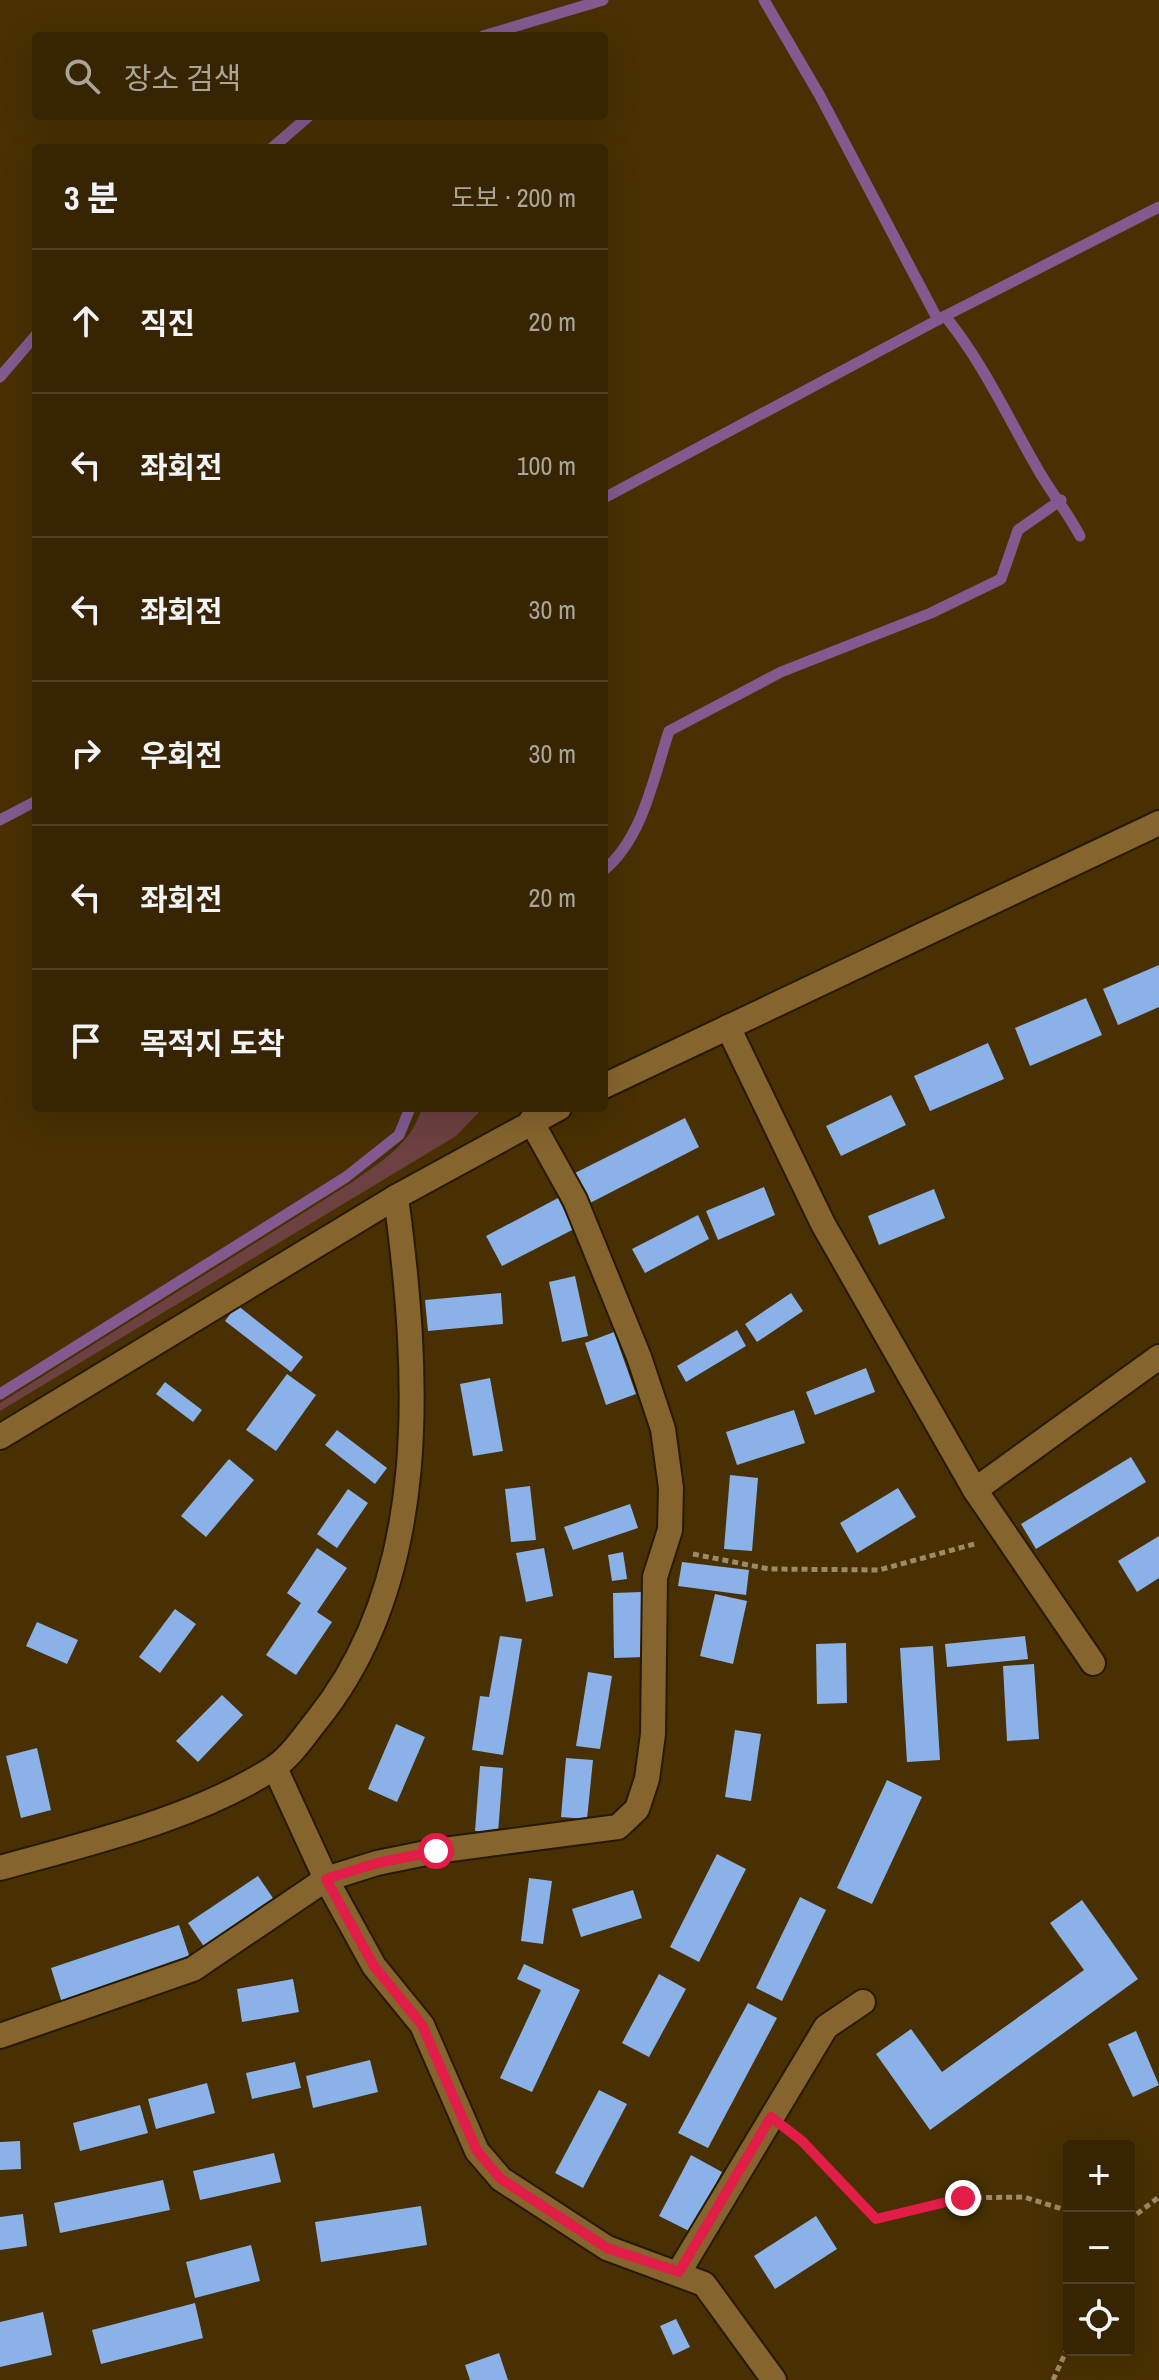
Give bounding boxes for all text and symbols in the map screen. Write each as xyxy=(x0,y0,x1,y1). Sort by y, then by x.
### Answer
search box xyxy=(32,32,608,120)
icon: search xyxy=(60,54,104,98)
text: 장소 검색 xyxy=(124,58,241,98)
text: 3 분 xyxy=(64,175,119,221)
text: 도보 · 200 m xyxy=(451,180,576,215)
icon: ahead xyxy=(64,299,108,343)
text: 직진 xyxy=(140,303,195,343)
text: 20 m xyxy=(529,304,576,339)
icon: left xyxy=(64,443,108,487)
text: 좌회전 xyxy=(140,447,223,487)
text: 100 m xyxy=(517,448,576,483)
icon: left xyxy=(64,587,108,631)
text: 좌회전 xyxy=(140,591,223,631)
text: 30 m xyxy=(529,592,576,627)
icon: right xyxy=(64,731,108,775)
text: 우회전 xyxy=(140,735,223,775)
text: 30 m xyxy=(529,736,576,771)
icon: left xyxy=(64,875,108,919)
text: 좌회전 xyxy=(140,879,223,919)
text: 20 m xyxy=(529,880,576,915)
icon: arrive xyxy=(64,1019,108,1063)
text: 목적지 도착 xyxy=(140,1023,285,1063)
route start xyxy=(418,1833,454,1869)
map controls xyxy=(1063,2140,1135,2356)
button: + xyxy=(1063,2140,1135,2212)
route end xyxy=(945,2180,981,2216)
button: − xyxy=(1063,2212,1135,2284)
button: locate xyxy=(1063,2284,1135,2356)

